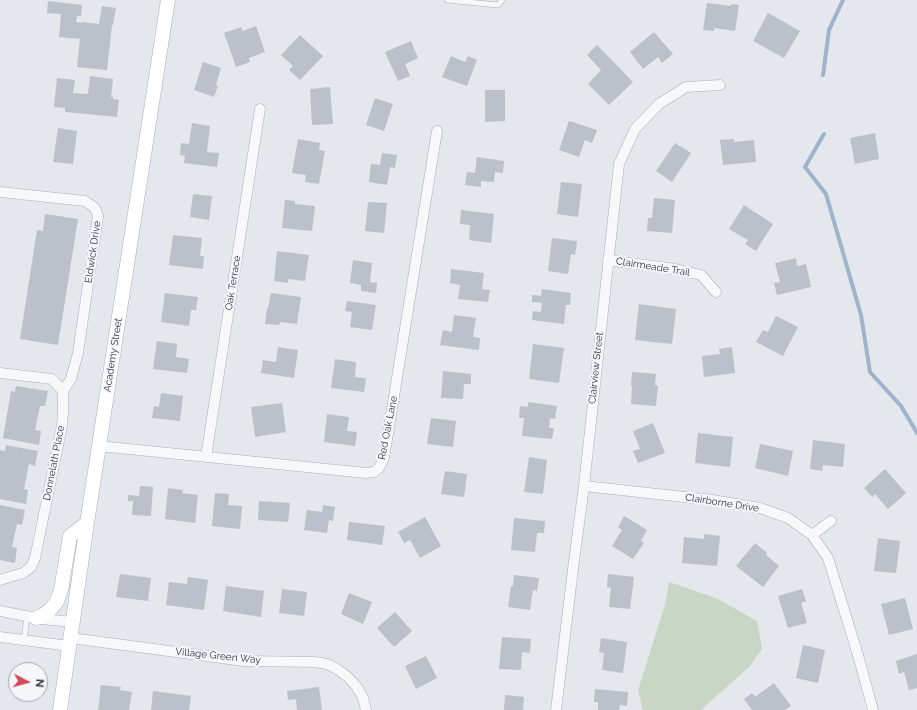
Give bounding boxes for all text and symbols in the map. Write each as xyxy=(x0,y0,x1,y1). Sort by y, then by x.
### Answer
street label: Eldwick Drive xyxy=(83,220,103,284)
street label: Oak Terrace xyxy=(223,255,243,311)
street label: Clairmeade Trail xyxy=(615,255,691,279)
street label: Academy Street xyxy=(101,317,125,393)
street label: Clairview Street xyxy=(586,331,606,405)
street label: Red Oak Lane xyxy=(376,395,400,461)
street label: Donnelath Place xyxy=(41,424,67,502)
street label: Clairborne Drive xyxy=(684,491,760,515)
street label: Village Green Way xyxy=(175,646,261,666)
north arrow xyxy=(8,662,48,702)
text: N xyxy=(33,678,46,688)

